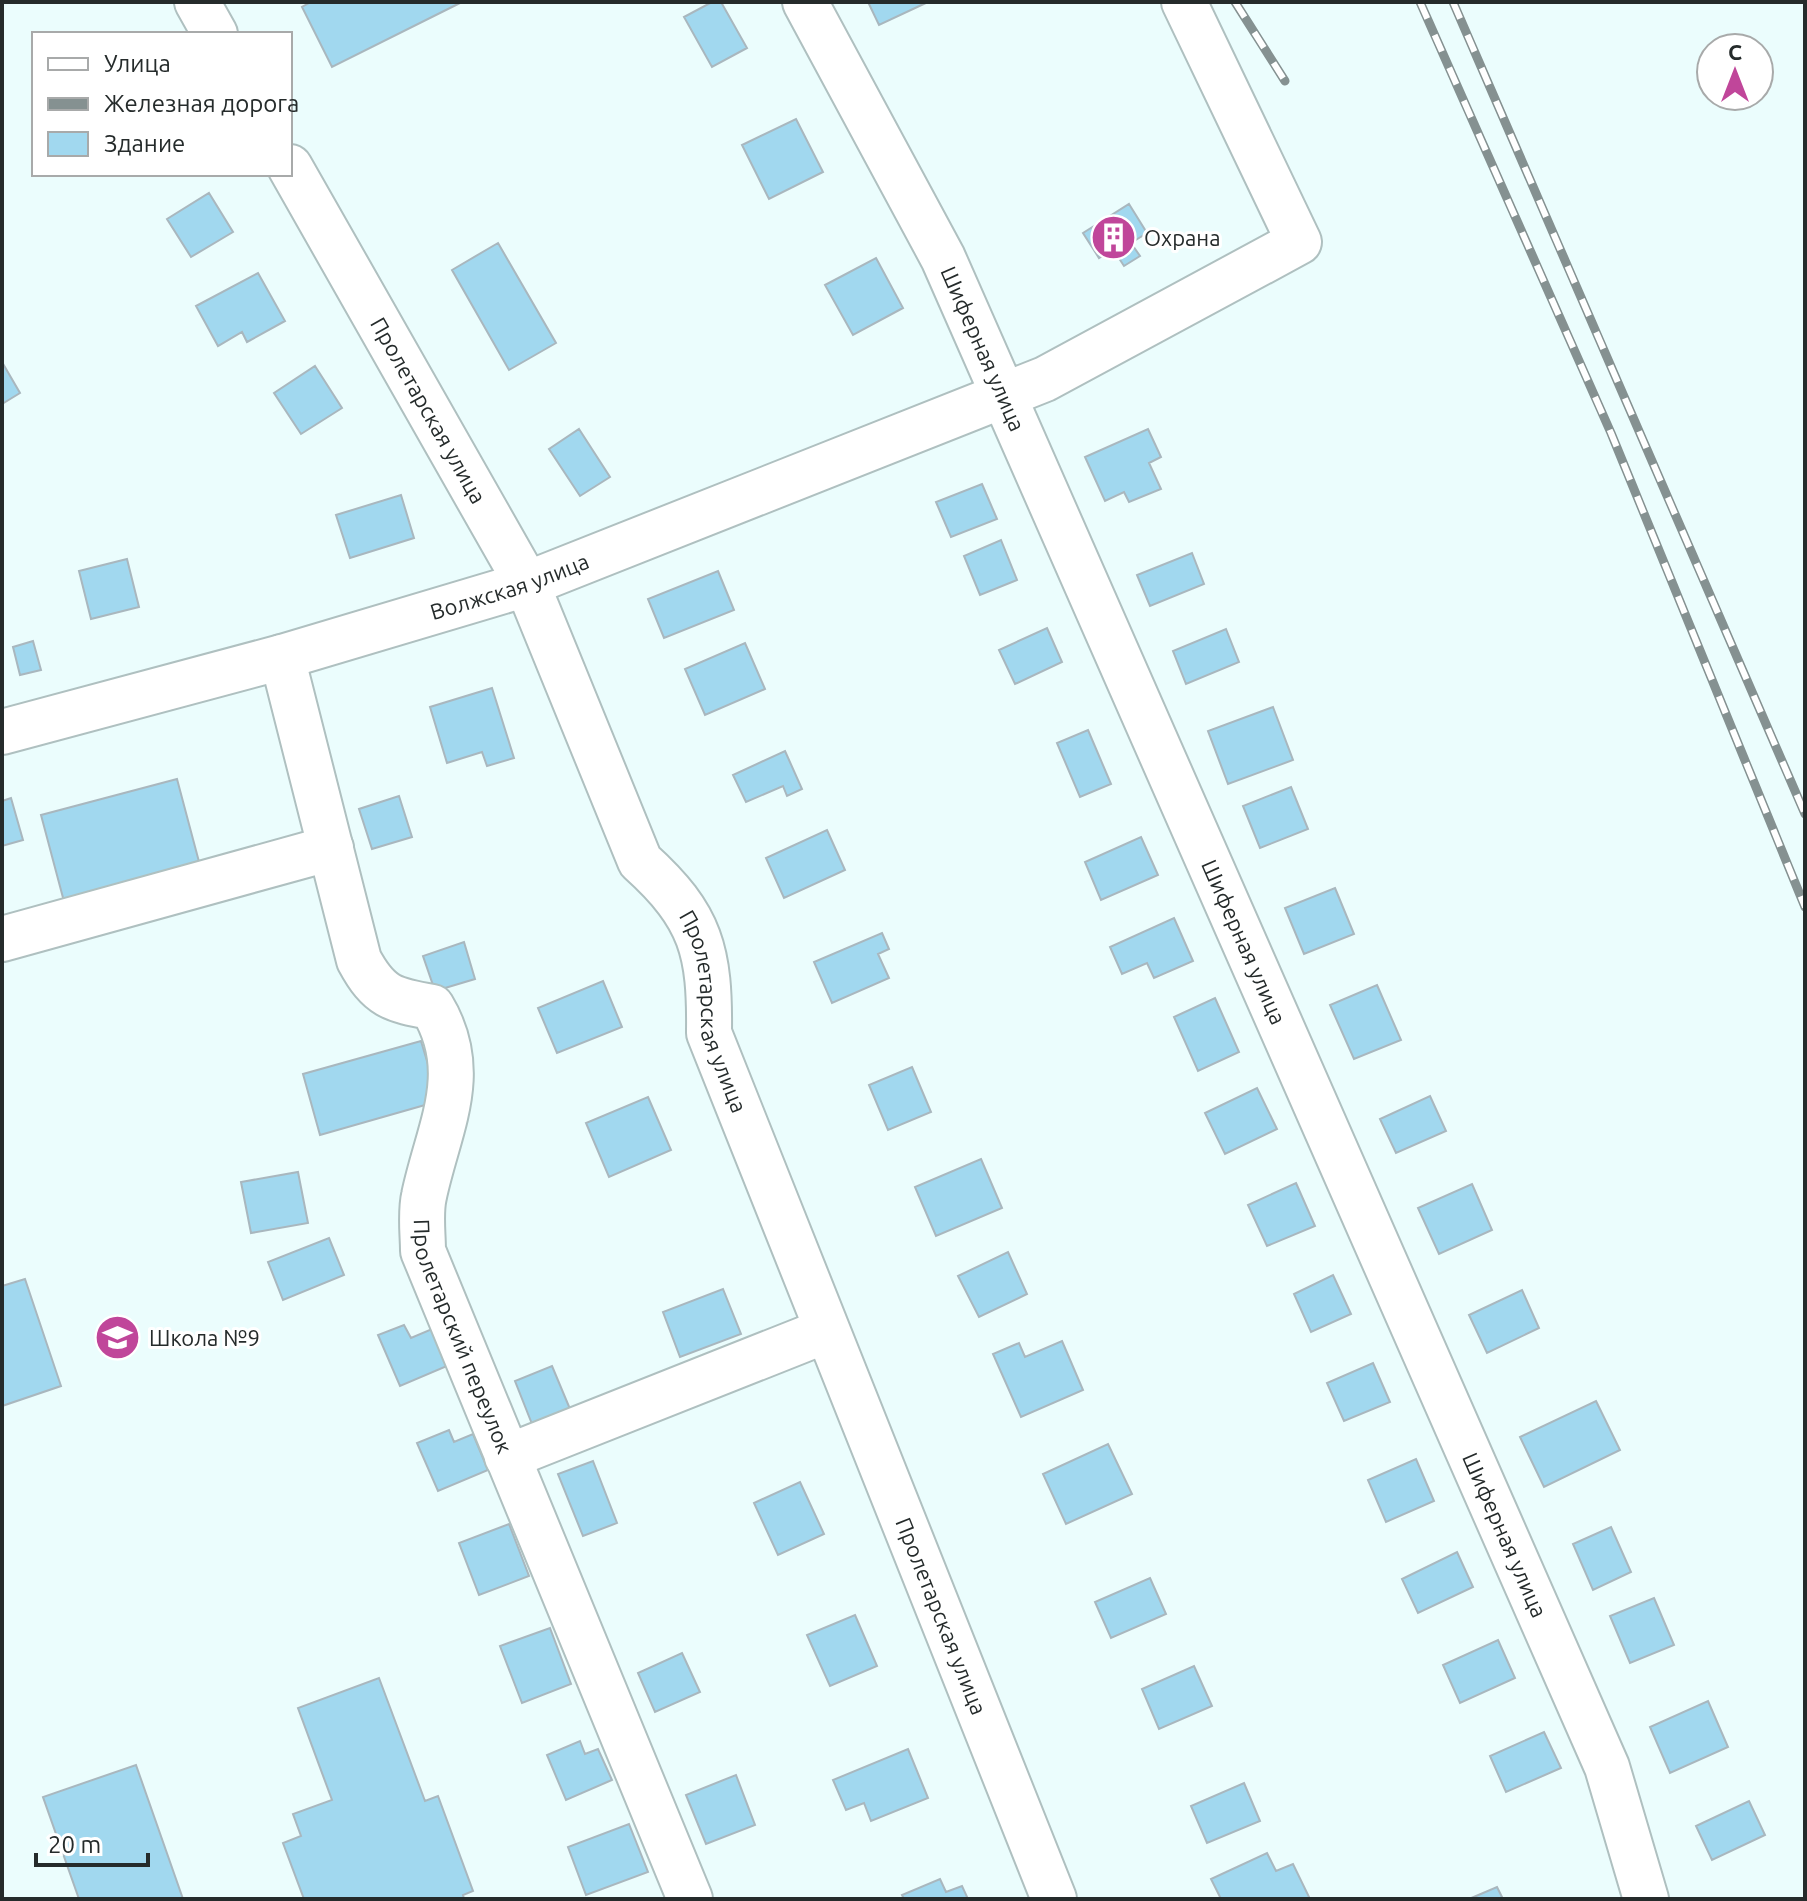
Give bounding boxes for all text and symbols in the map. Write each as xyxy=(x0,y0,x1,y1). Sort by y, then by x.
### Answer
legend xyxy=(32,32,292,176)
north arrow xyxy=(1695,32,1775,112)
text: С xyxy=(1728,39,1742,64)
text: Улица xyxy=(104,50,171,77)
text: Железная дорога xyxy=(104,90,299,117)
text: Здание xyxy=(104,130,185,157)
building icon: Охрана xyxy=(1089,214,1137,262)
place label: Охрана xyxy=(1144,225,1221,250)
street label: Шиферная улица xyxy=(936,262,1031,435)
street label: Пролетарская улица xyxy=(366,313,492,508)
street label: Волжская улица xyxy=(427,548,592,624)
street label: Шиферная улица xyxy=(1197,855,1292,1028)
street label: Пролетарская улица xyxy=(675,905,752,1116)
street label: Пролетарский переулок xyxy=(410,1218,518,1457)
school or university icon: Школа №9 xyxy=(94,1314,142,1362)
place label: Школа №9 xyxy=(149,1325,260,1350)
street label: Шиферная улица xyxy=(1458,1449,1553,1621)
street label: Пролетарская улица xyxy=(891,1514,992,1718)
scale bar xyxy=(36,1817,148,1867)
text: 20 m xyxy=(48,1831,101,1858)

